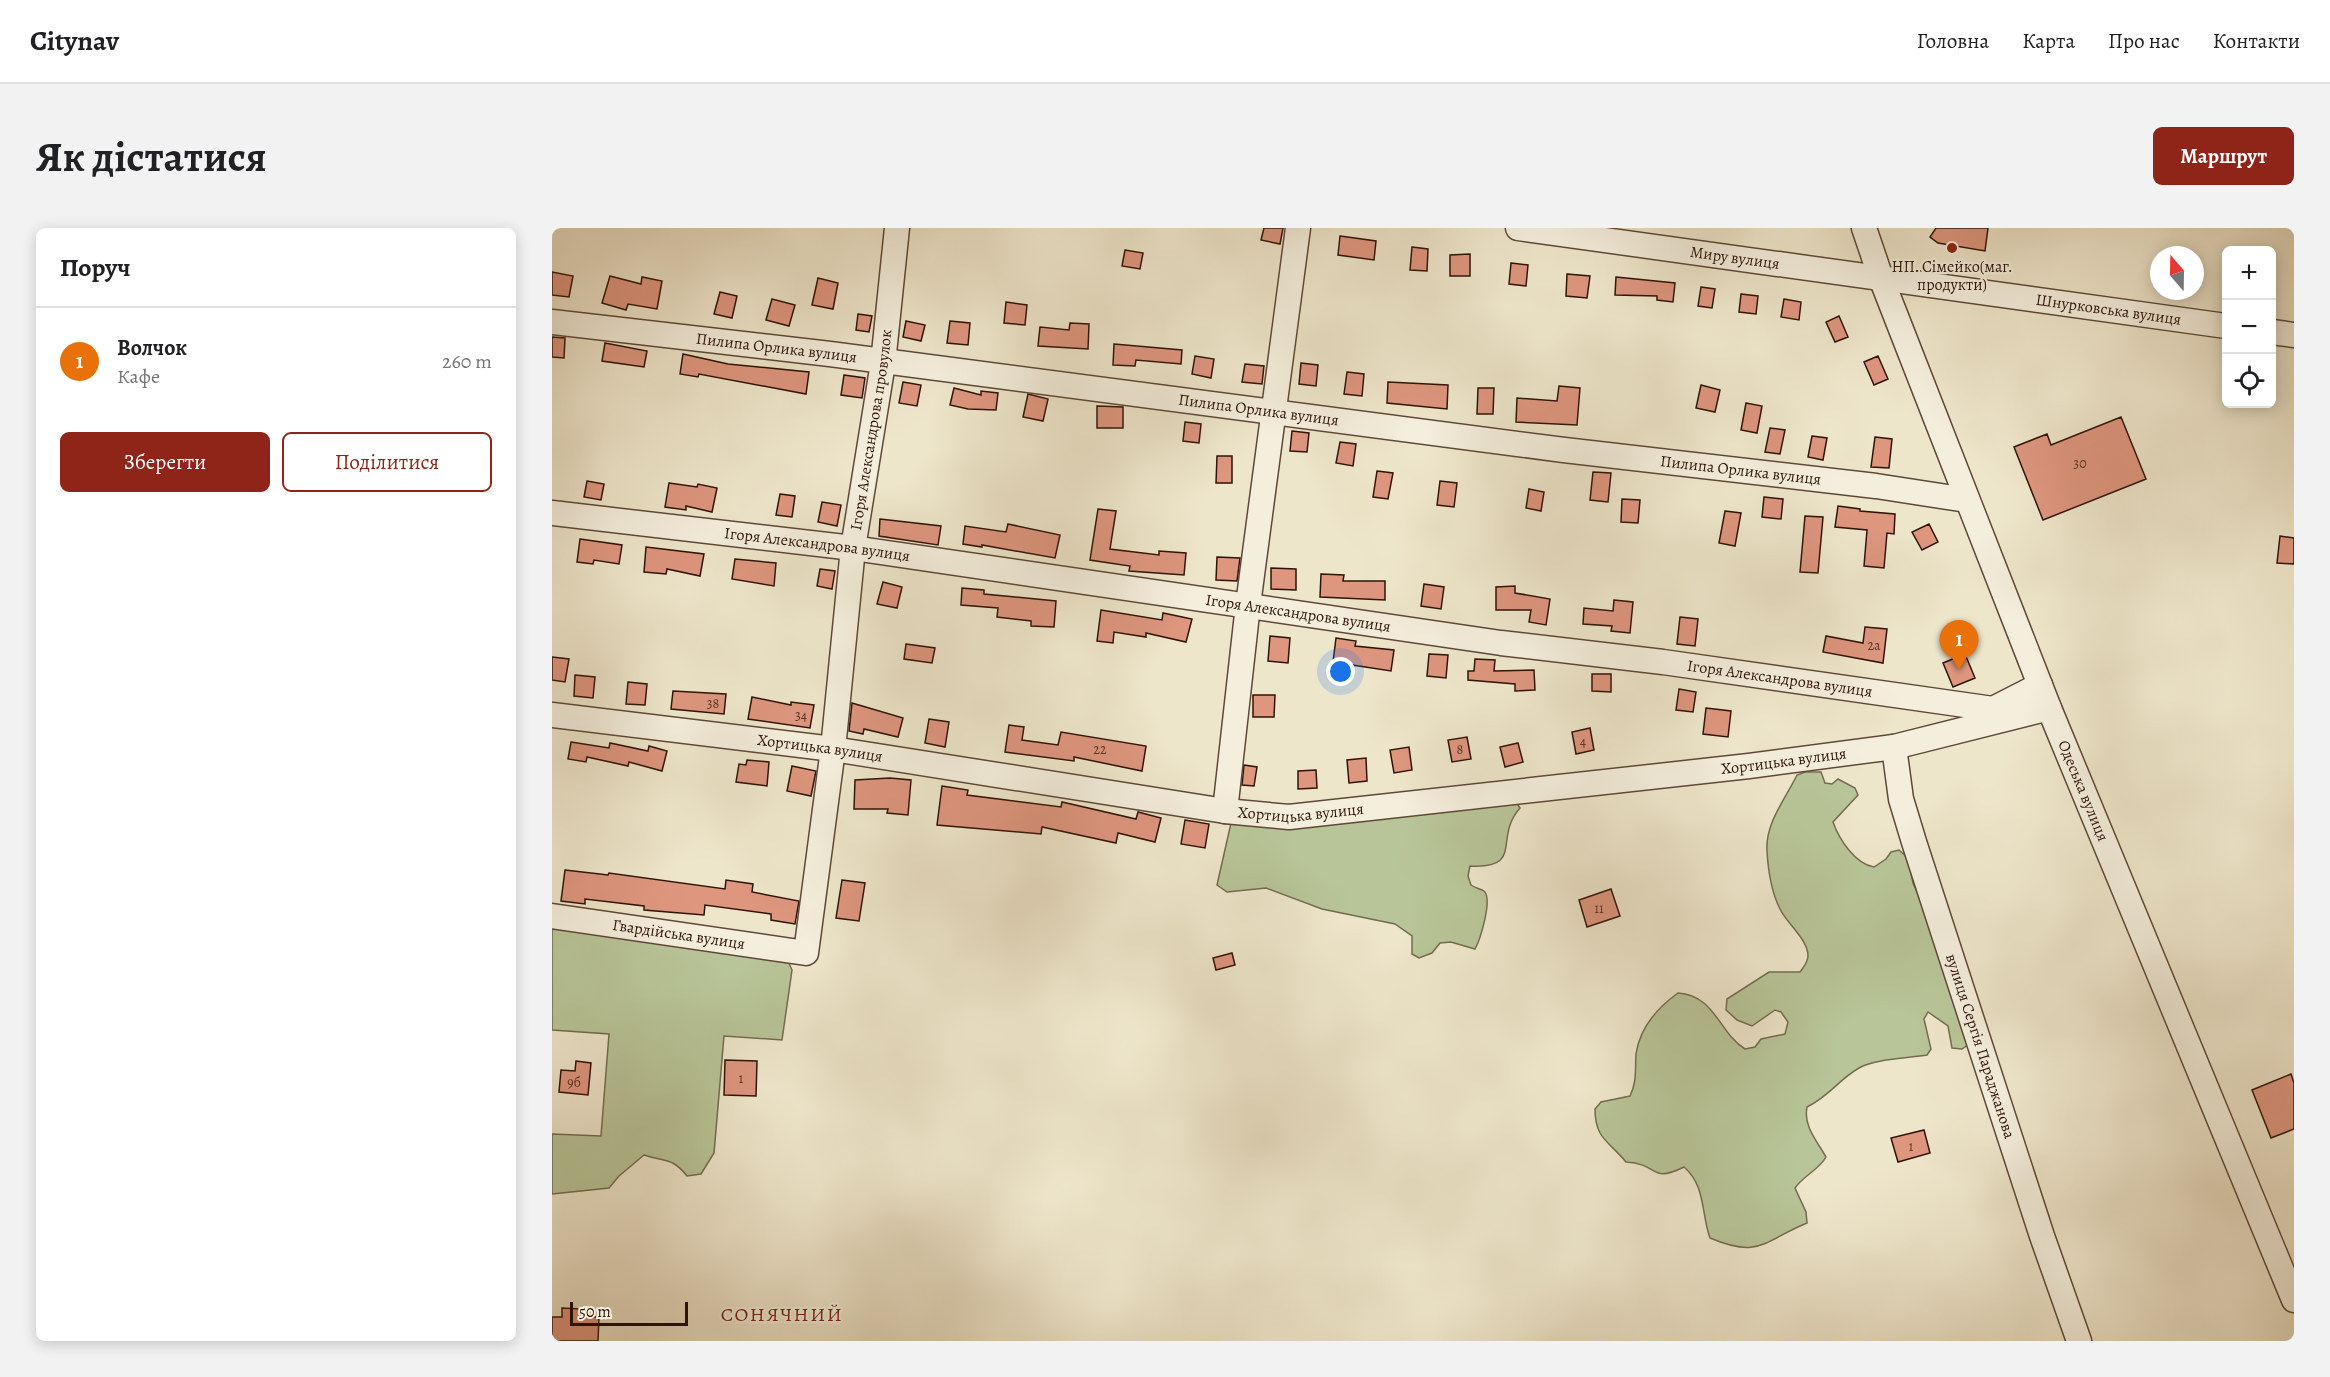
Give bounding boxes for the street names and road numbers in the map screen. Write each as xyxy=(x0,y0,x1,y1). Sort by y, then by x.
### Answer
street label: Миру вулиця xyxy=(1689,241,1781,275)
street label: Шнурковська вулиця xyxy=(2034,289,2183,331)
street label: Пилипа Орлика вулиця xyxy=(695,328,859,368)
street label: Ігоря Александрова провулок xyxy=(845,328,897,532)
street label: Пилипа Орлика вулиця xyxy=(1177,389,1340,431)
street label: Пилипа Орлика вулиця xyxy=(1659,450,1823,491)
street label: Ігоря Александрова вулиця xyxy=(723,522,912,567)
street label: Ігоря Александрова вулиця xyxy=(1204,589,1393,638)
street label: Ігоря Александрова вулиця xyxy=(1686,655,1874,703)
street label: Хортицька вулиця xyxy=(756,729,884,768)
street label: Одеська вулиця xyxy=(2053,737,2114,845)
street label: Хортицька вулиця xyxy=(1720,742,1848,780)
street label: Хортицька вулиця xyxy=(1237,798,1365,828)
street label: Гвардійська вулиця xyxy=(611,914,747,955)
street label: вулиця Сергія Параджанова xyxy=(1940,951,2021,1142)

